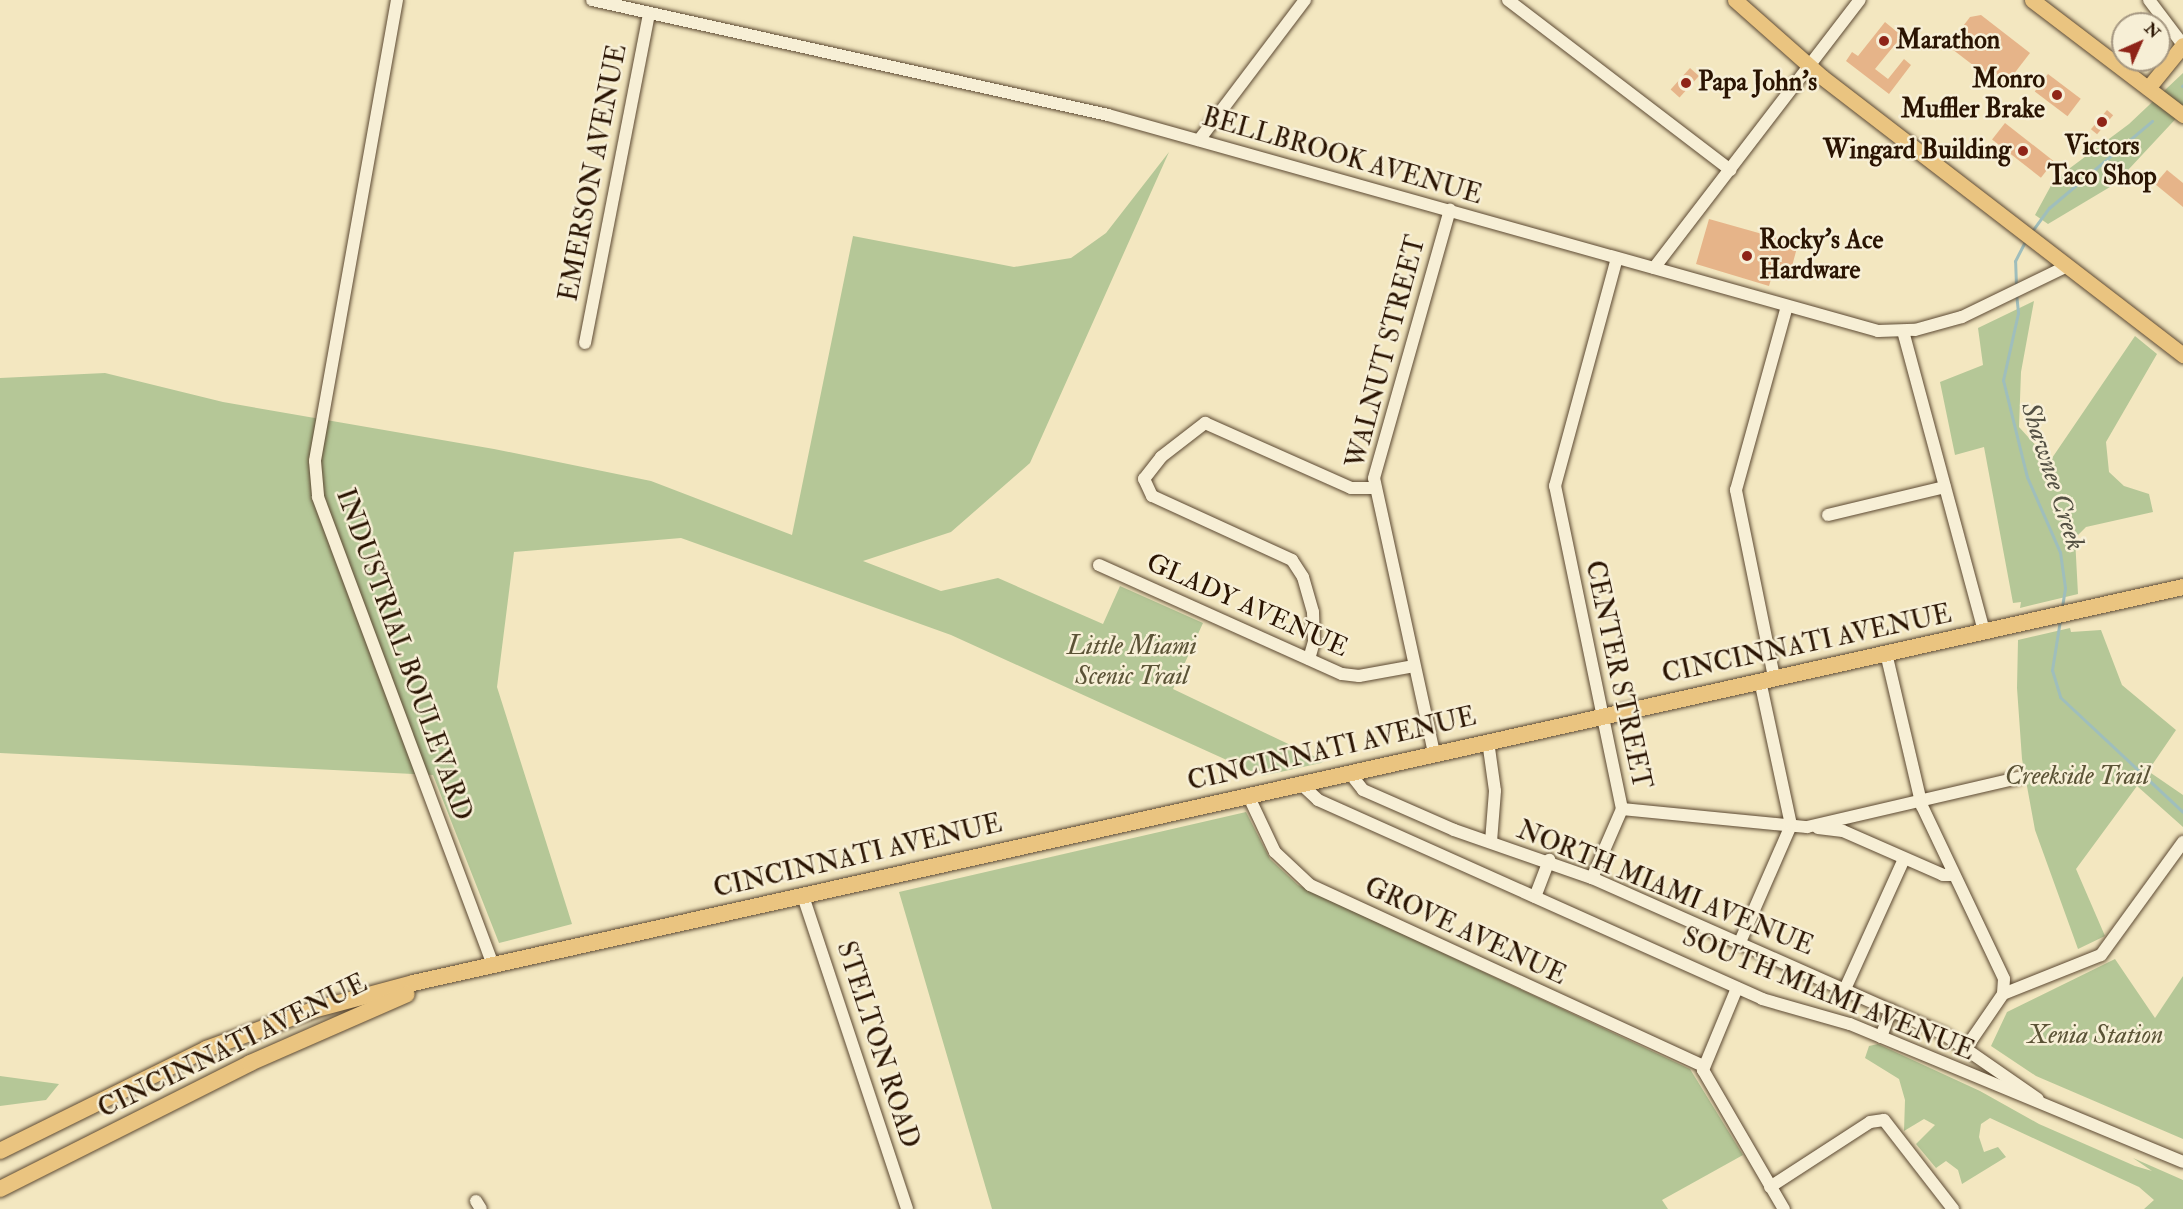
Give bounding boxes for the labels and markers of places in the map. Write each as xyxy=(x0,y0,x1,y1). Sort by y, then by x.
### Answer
place label: Marathon xyxy=(1896,25,2000,57)
marker: Marathon xyxy=(1877,34,1891,48)
place label: Monro Muffler Brake xyxy=(1901,64,2045,125)
place label: Papa John's xyxy=(1698,67,1817,99)
marker: Papa John's xyxy=(1679,76,1693,90)
marker: Monro Muffler Brake xyxy=(2050,88,2064,102)
marker: Victors Taco Shop xyxy=(2095,115,2109,129)
place label: Victors Taco Shop xyxy=(2047,131,2157,192)
place label: Wingard Building xyxy=(1823,135,2011,167)
marker: Wingard Building xyxy=(2016,144,2030,158)
place label: Rocky's Ace Hardware xyxy=(1759,225,1883,286)
marker: Rocky's Ace Hardware xyxy=(1740,249,1754,263)

